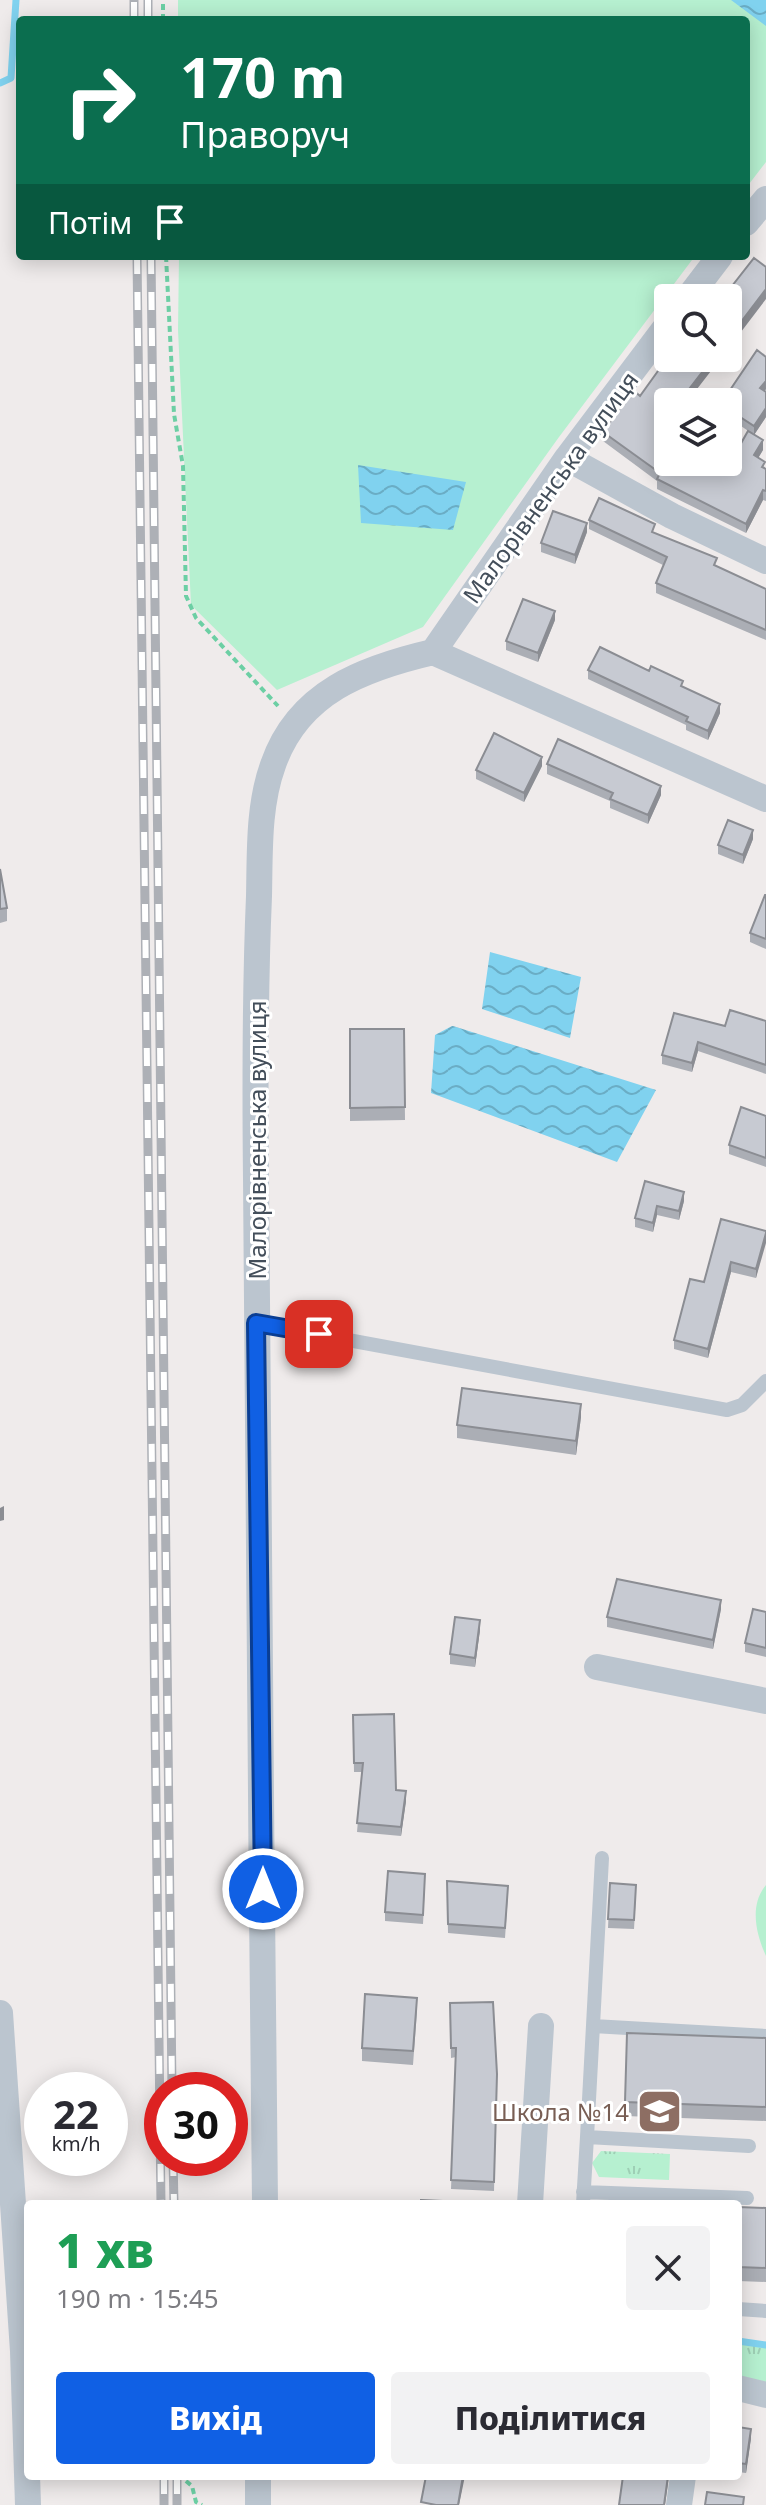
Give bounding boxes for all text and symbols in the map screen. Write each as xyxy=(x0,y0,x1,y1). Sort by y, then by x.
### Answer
text: 170 m xyxy=(180,38,345,114)
icon: right xyxy=(48,48,152,152)
text: Праворуч xyxy=(180,110,350,159)
icon: arrive xyxy=(148,200,192,244)
text: Потім xyxy=(48,202,132,243)
map controls xyxy=(654,284,742,476)
button: search xyxy=(654,284,742,372)
street label: Малорівненська вулиця xyxy=(455,364,645,610)
button: layers xyxy=(654,388,742,476)
street label: Малорівненська вулиця xyxy=(240,1000,273,1280)
pin xyxy=(285,1300,353,1368)
icon: arrive xyxy=(297,1312,341,1356)
position arrow xyxy=(221,1847,305,1931)
speed limit sign: 30 xyxy=(144,2072,248,2176)
text: 22 xyxy=(53,2086,99,2141)
school or university icon: Школа №14 xyxy=(636,2087,684,2135)
place label: Школа №14 xyxy=(492,2095,629,2128)
text: km/h xyxy=(51,2130,101,2157)
text: 1 хв xyxy=(56,2217,154,2282)
button: close xyxy=(626,2226,710,2310)
text: 190 m · 15:45 xyxy=(56,2280,219,2316)
button: Вихід xyxy=(56,2372,375,2464)
button: Поділитися xyxy=(391,2372,710,2464)

